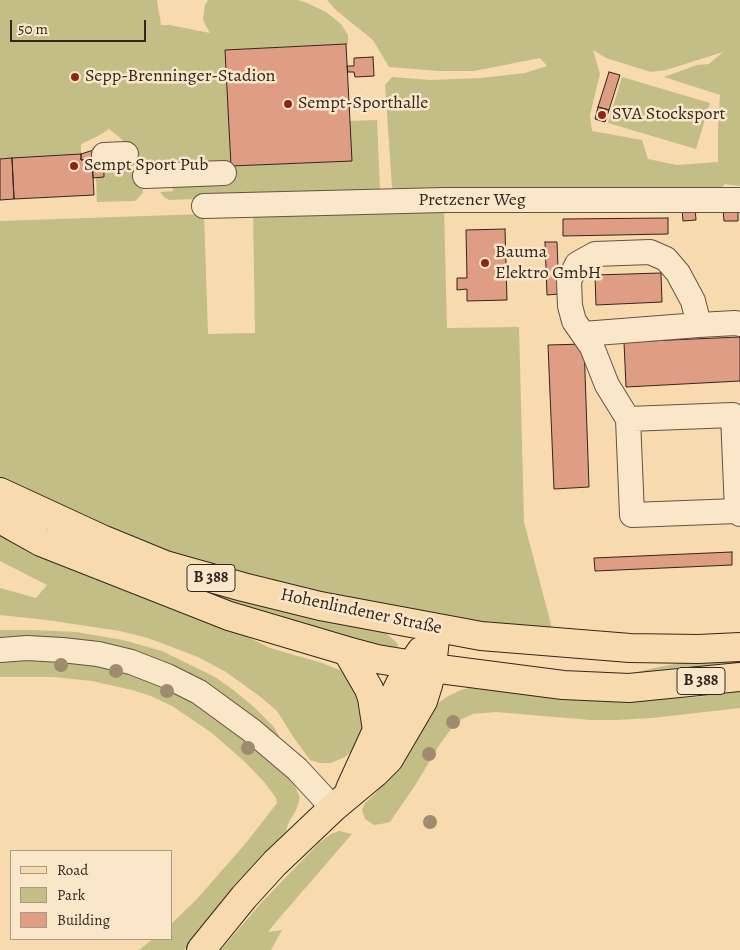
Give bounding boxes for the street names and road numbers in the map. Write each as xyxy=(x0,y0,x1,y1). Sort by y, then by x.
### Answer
street label: Pretzener Weg xyxy=(418,190,526,212)
road number: B 388 xyxy=(187,564,235,592)
street label: Hohenlindener Straße xyxy=(278,584,444,640)
road number: B 388 xyxy=(677,668,725,694)

